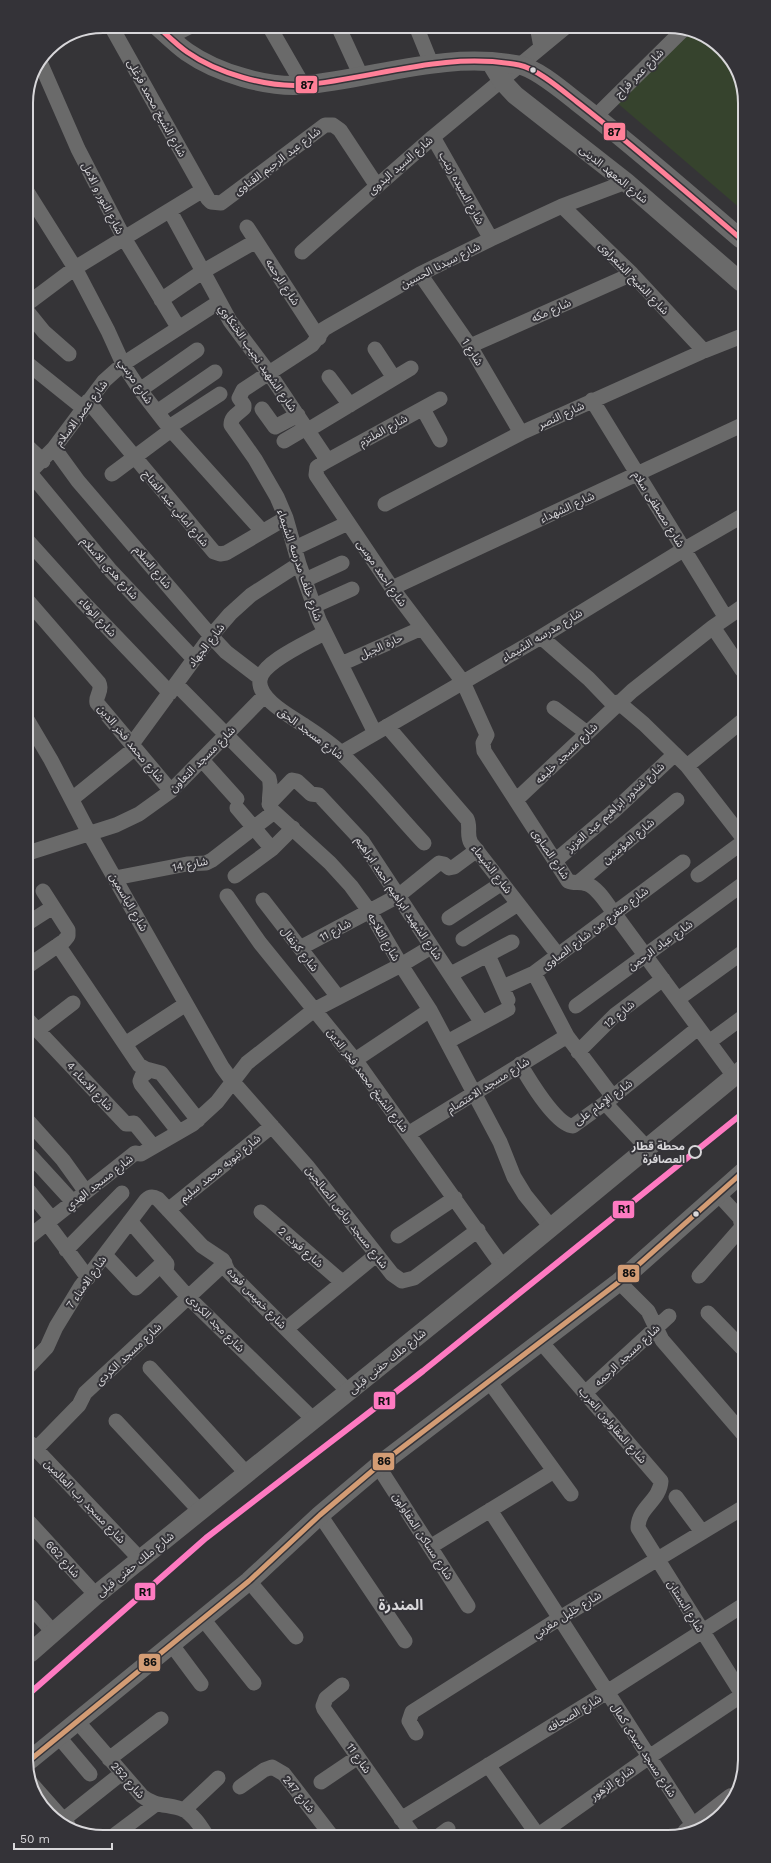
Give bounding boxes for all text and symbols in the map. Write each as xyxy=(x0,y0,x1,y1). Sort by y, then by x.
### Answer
street label: شارع عمر فراج xyxy=(612,46,667,101)
street label: شارع الشيخ محمد فرغلى xyxy=(123,57,189,160)
unlabelled marker xyxy=(528,65,538,75)
line badge: 87 xyxy=(295,75,318,94)
text: 87 xyxy=(300,79,314,92)
line badge: 87 xyxy=(603,122,626,141)
street label: شارع عبد الرحيم القناوى xyxy=(231,124,325,200)
text: 87 xyxy=(607,126,621,139)
street label: شارع السيد البدوى xyxy=(365,133,437,198)
street label: شارع المعهد الدينى xyxy=(576,143,651,207)
street label: شارع السيده زينب xyxy=(435,150,487,228)
street label: شارع النور و الامل xyxy=(78,160,126,237)
street label: شارع الشيخ الشعراوى xyxy=(595,239,672,318)
street label: شارع سيدنا الحسين xyxy=(398,240,483,292)
street label: شارع الرحمه xyxy=(262,257,303,309)
street label: شارع مكه xyxy=(529,296,574,326)
street label: شارع الشهيد نجيب الخنكاوي xyxy=(214,302,300,416)
street label: شارع 1 xyxy=(458,336,486,369)
street label: شارع مرسي xyxy=(114,356,156,408)
street label: شارع عصر الاسلام xyxy=(52,378,111,449)
street label: شارع النصر xyxy=(535,399,587,433)
street label: شارع الملتزم xyxy=(357,412,411,450)
street label: شارع اماني عبد الفتاح xyxy=(138,467,212,551)
street label: شارع مصطفى سلام xyxy=(629,469,687,550)
street label: شارع الشهداء xyxy=(538,489,597,527)
street label: شارع خلف مدرسه الشيماء xyxy=(273,508,325,623)
street label: شارع هدي الاسلام xyxy=(76,535,141,604)
street label: شارع احمد موسى xyxy=(353,538,409,610)
street label: شارع السلام xyxy=(130,543,175,592)
street label: شارع الوفاء xyxy=(76,595,119,640)
street label: شارع مدرسه الشيماء xyxy=(500,606,586,665)
street label: شارع الجهاد xyxy=(185,621,228,670)
street label: حارة الجبل xyxy=(358,631,405,662)
street label: شارع محمد فخر الدين xyxy=(94,702,167,785)
street label: شارع مسجد الحق xyxy=(275,705,346,763)
street label: شارع مسجد خليفه xyxy=(532,720,601,787)
street label: شارع مسجد التعاون xyxy=(167,723,239,796)
street label: شارع غندور ابراهيم عبد العزيز xyxy=(563,760,669,857)
street label: شارع المؤمنين xyxy=(600,816,658,868)
street label: شارع الصاوى xyxy=(528,827,572,883)
street label: شارع الشهيد ابراهيم احمد ابراهيم xyxy=(351,834,445,964)
street label: شارع الشيماء xyxy=(468,842,515,897)
street label: شارع 14 xyxy=(171,855,210,875)
street label: شارع الياسمين xyxy=(106,871,151,935)
street label: شارع متفرع من شارع الصاوى xyxy=(540,884,652,973)
street label: شارع الثلاجه xyxy=(364,911,403,964)
street label: شارع 11 xyxy=(317,917,354,945)
street label: شارع عباد الرحمن xyxy=(625,917,696,974)
street label: شارع كرنفال xyxy=(277,924,321,975)
street label: شارع 12 xyxy=(601,998,638,1032)
street label: شارع الشيخ محمد فخر الدين xyxy=(324,1026,411,1136)
street label: شارع مسجد الاعتصام xyxy=(445,1055,533,1117)
street label: شارع الامناء 4 xyxy=(63,1059,116,1114)
street label: شارع الإمام على xyxy=(571,1077,636,1129)
street label: شارع نبويه محمد سليم xyxy=(177,1131,265,1207)
place label: محطة قطار العصافرة xyxy=(631,1140,685,1166)
marker: محطة قطار العصافرة xyxy=(688,1145,702,1159)
street label: شارع مسجد الهدي xyxy=(63,1152,138,1215)
street label: شارع مسجد رياض الصالحين xyxy=(302,1164,391,1272)
line badge: R1 xyxy=(612,1200,635,1219)
text: R1 xyxy=(618,1203,630,1216)
unlabelled marker xyxy=(691,1209,701,1219)
street label: شارع فوده 2 xyxy=(275,1224,326,1271)
street label: شارع الامناء 7 xyxy=(63,1253,110,1312)
line badge: 86 xyxy=(617,1264,640,1283)
street label: شارع خميس فوده xyxy=(224,1265,289,1332)
text: 86 xyxy=(622,1267,636,1280)
street label: شارع مجد الكردى xyxy=(183,1292,247,1356)
street label: شارع مسجد الكردى xyxy=(93,1320,165,1389)
street label: شارع مسجد الرحمه xyxy=(592,1322,664,1390)
street label: شارع ملك حفنى قبلى xyxy=(346,1326,430,1397)
street label: شارع المقاولون العرب xyxy=(575,1385,649,1467)
line badge: R1 xyxy=(373,1391,396,1410)
text: R1 xyxy=(378,1395,390,1408)
line badge: 86 xyxy=(372,1452,395,1471)
text: 86 xyxy=(377,1455,391,1468)
street label: شارع مسجد رب العالمين xyxy=(41,1457,128,1547)
street label: شارع مساكن المقاولون xyxy=(389,1490,456,1583)
street label: شارع ملك حفنى قبلى xyxy=(94,1529,178,1600)
street label: شارع 662 xyxy=(42,1538,83,1581)
street label: شارع البستان xyxy=(664,1578,707,1635)
line badge: R1 xyxy=(134,1582,156,1601)
text: R1 xyxy=(139,1586,151,1599)
street label: شارع خليل مغربي xyxy=(531,1588,605,1643)
district label: المندرة xyxy=(379,1596,423,1614)
line badge: 86 xyxy=(138,1653,161,1672)
text: 86 xyxy=(143,1656,157,1669)
street label: شارع الصحافه xyxy=(545,1692,605,1736)
street label: شارع مسجد سيدى كمال xyxy=(608,1701,679,1801)
street label: شارع 11 xyxy=(343,1741,374,1777)
street label: شارع 252 xyxy=(107,1759,148,1802)
street label: شارع الزهور xyxy=(587,1763,637,1805)
street label: شارع 247 xyxy=(279,1773,318,1816)
scale bar xyxy=(14,1825,112,1851)
text: 50 m xyxy=(20,1832,50,1846)

